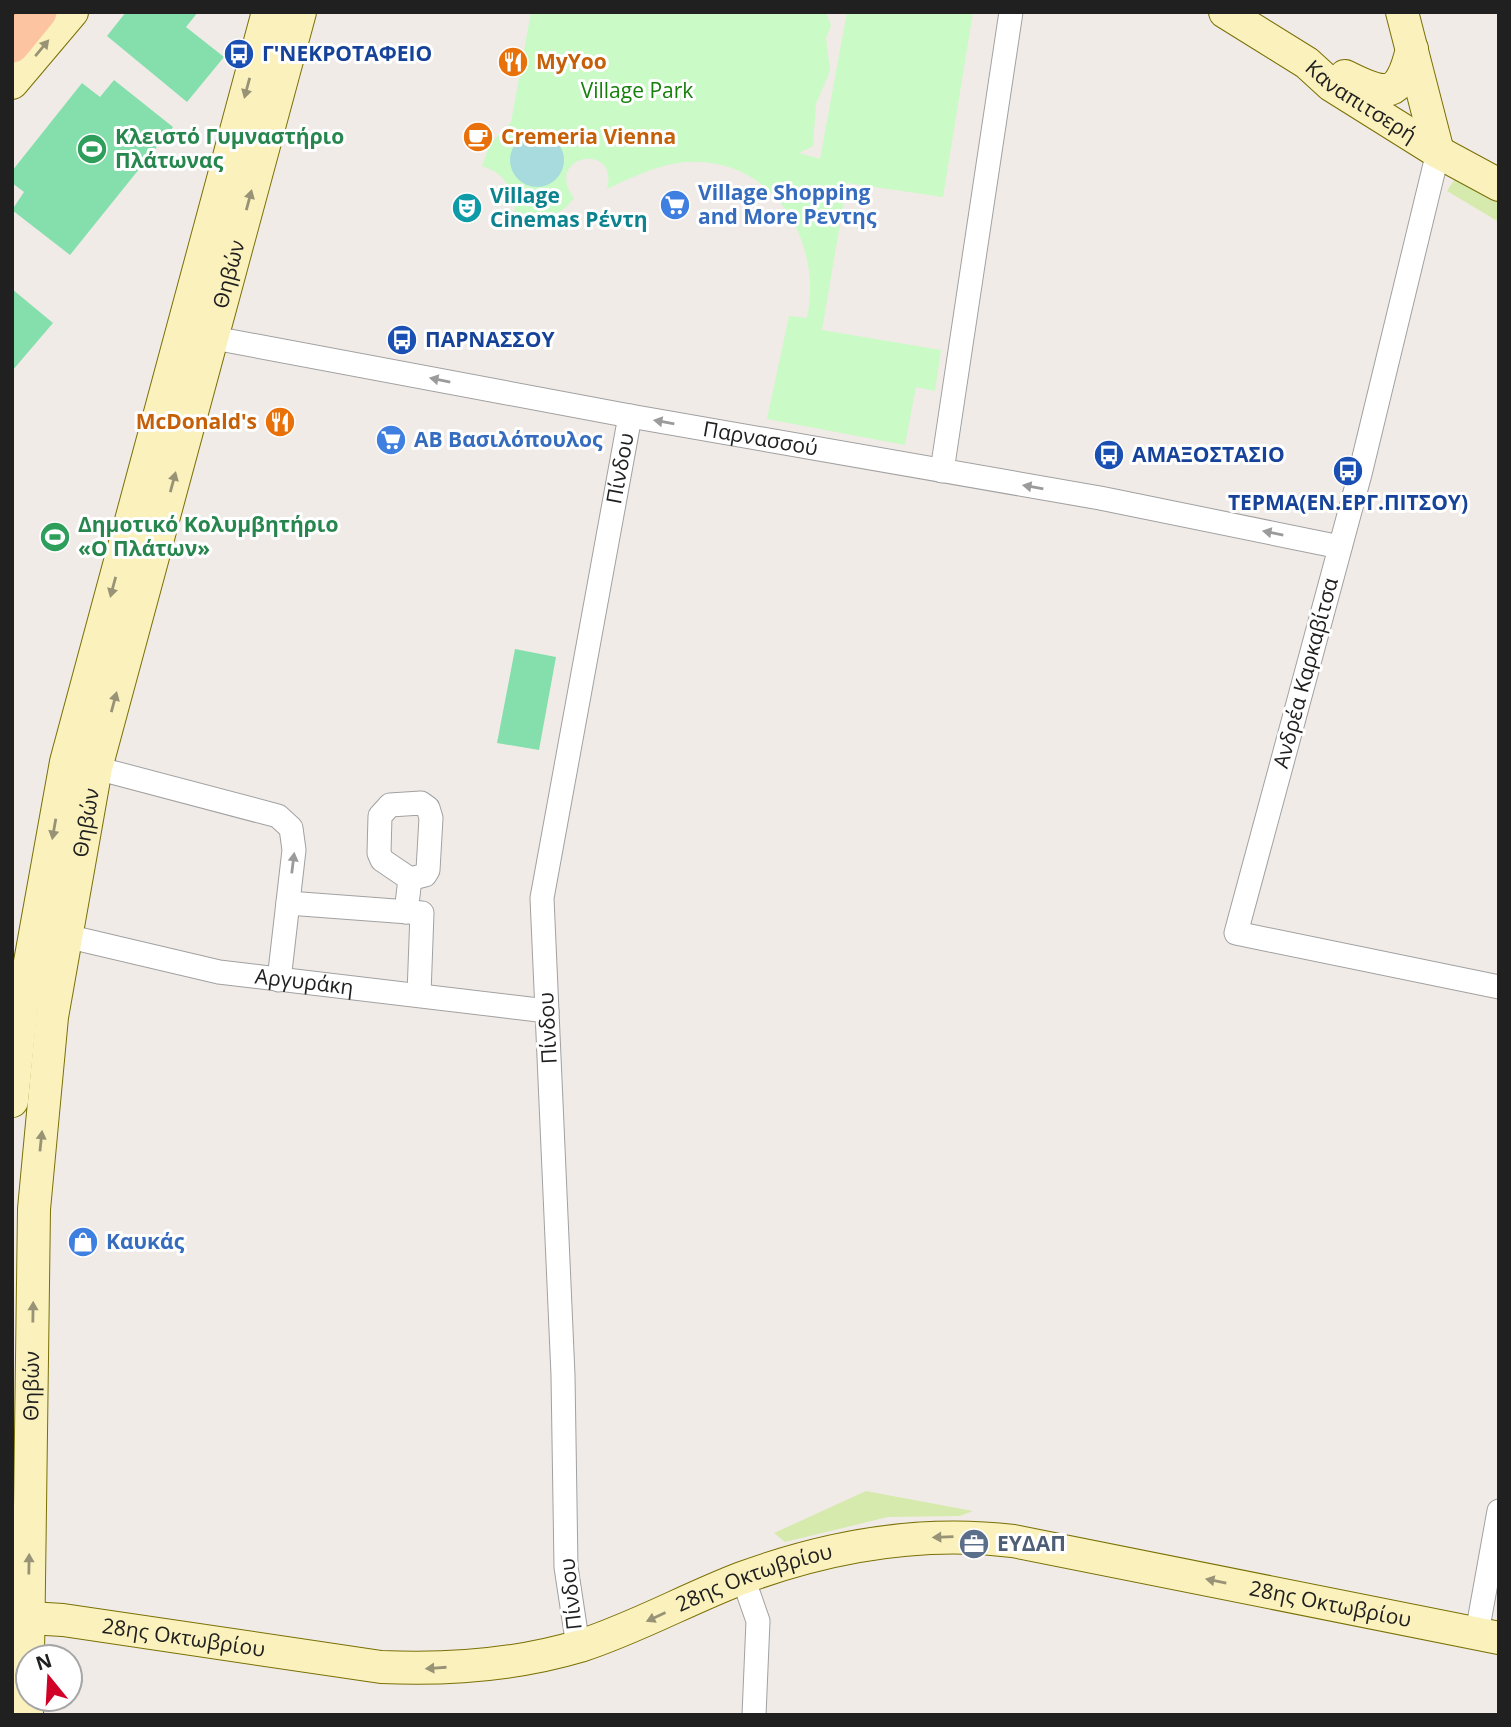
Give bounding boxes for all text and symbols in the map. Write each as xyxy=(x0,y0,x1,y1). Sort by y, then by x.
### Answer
bus stop icon: Γ'ΝΕΚΡΟΤΑΦΕΙΟ xyxy=(222,37,256,71)
one-way arrow xyxy=(34,39,49,56)
place label: Γ'ΝΕΚΡΟΤΑΦΕΙΟ xyxy=(262,39,432,67)
restaurant icon: MyYoo xyxy=(496,45,530,79)
place label: MyYoo xyxy=(536,47,607,75)
street label: Καναπιτσερή xyxy=(1300,53,1422,148)
park label: Village Park xyxy=(581,76,693,104)
one-way arrow xyxy=(241,77,252,99)
cafe icon: Cremeria Vienna xyxy=(461,120,495,154)
place label: Κλειστό Γυμναστήριο Πλάτωνας xyxy=(115,122,344,174)
place label: Cremeria Vienna xyxy=(501,122,676,150)
sports icon: Κλειστό Γυμναστήριο Πλάτωνας xyxy=(75,132,109,166)
place label: Village Shopping and More Ρεντης xyxy=(698,178,877,230)
place label: Village Cinemas Ρέντη xyxy=(490,181,648,233)
supermarket icon: Village Shopping and More Ρεντης xyxy=(658,188,692,222)
one-way arrow xyxy=(244,189,255,211)
theatre icon: Village Cinemas Ρέντη xyxy=(450,191,484,225)
street label: Θηβών xyxy=(206,237,251,312)
bus stop icon: ΠΑΡΝΑΣΣΟΥ xyxy=(385,323,419,357)
place label: ΠΑΡΝΑΣΣΟΥ xyxy=(425,325,555,353)
one-way arrow xyxy=(429,375,451,386)
restaurant icon: McDonald's xyxy=(263,405,297,439)
place label: McDonald's xyxy=(136,407,257,435)
street label: Παρνασσού xyxy=(701,414,820,462)
one-way arrow xyxy=(653,416,675,427)
supermarket icon: ΑΒ Βασιλόπουλος xyxy=(374,423,408,457)
place label: ΑΒ Βασιλόπουλος xyxy=(414,425,603,453)
street label: Πίνδου xyxy=(599,430,640,506)
bus stop icon: ΑΜΑΞΟΣΤΑΣΙΟ xyxy=(1092,438,1126,472)
place label: ΑΜΑΞΟΣΤΑΣΙΟ xyxy=(1132,440,1285,468)
bus stop icon: ΤΕΡΜΑ(ΕΝ.ΕΡΓ.ΠΙΤΣΟΥ) xyxy=(1331,454,1365,488)
one-way arrow xyxy=(169,472,179,493)
one-way arrow xyxy=(1022,481,1044,492)
place label: ΤΕΡΜΑ(ΕΝ.ΕΡΓ.ΠΙΤΣΟΥ) xyxy=(1228,488,1468,516)
place label: Δημοτικό Κολυμβητήριο «Ο Πλάτων» xyxy=(78,510,338,562)
sports icon: Δημοτικό Κολυμβητήριο «Ο Πλάτων» xyxy=(38,520,72,554)
one-way arrow xyxy=(1262,528,1284,539)
street label: Ανδρέα Καρκαβίτσα xyxy=(1266,574,1344,771)
one-way arrow xyxy=(107,576,118,598)
one-way arrow xyxy=(109,691,120,713)
street label: Θηβών xyxy=(65,786,105,860)
one-way arrow xyxy=(48,818,59,840)
one-way arrow xyxy=(287,852,298,874)
street label: Αργυράκη xyxy=(254,961,355,1001)
street label: Πίνδου xyxy=(531,991,563,1065)
one-way arrow xyxy=(36,1130,47,1152)
shop icon: Καυκάς xyxy=(66,1225,100,1259)
place label: Καυκάς xyxy=(106,1227,185,1255)
one-way arrow xyxy=(27,1301,38,1323)
street label: Θηβών xyxy=(16,1351,45,1421)
office icon: ΕΥΔΑΠ xyxy=(957,1527,991,1561)
place label: ΕΥΔΑΠ xyxy=(997,1529,1066,1557)
one-way arrow xyxy=(932,1531,954,1543)
street label: 28ης Οκτωβρίου xyxy=(671,1537,835,1618)
one-way arrow xyxy=(23,1553,35,1575)
street label: Πίνδου xyxy=(552,1557,588,1631)
street label: 28ης Οκτωβρίου xyxy=(1247,1574,1414,1633)
one-way arrow xyxy=(1205,1576,1227,1587)
street label: 28ης Οκτωβρίου xyxy=(100,1611,267,1663)
one-way arrow xyxy=(645,1611,666,1622)
north arrow xyxy=(14,1643,84,1713)
text: N xyxy=(32,1647,55,1677)
one-way arrow xyxy=(424,1663,446,1674)

